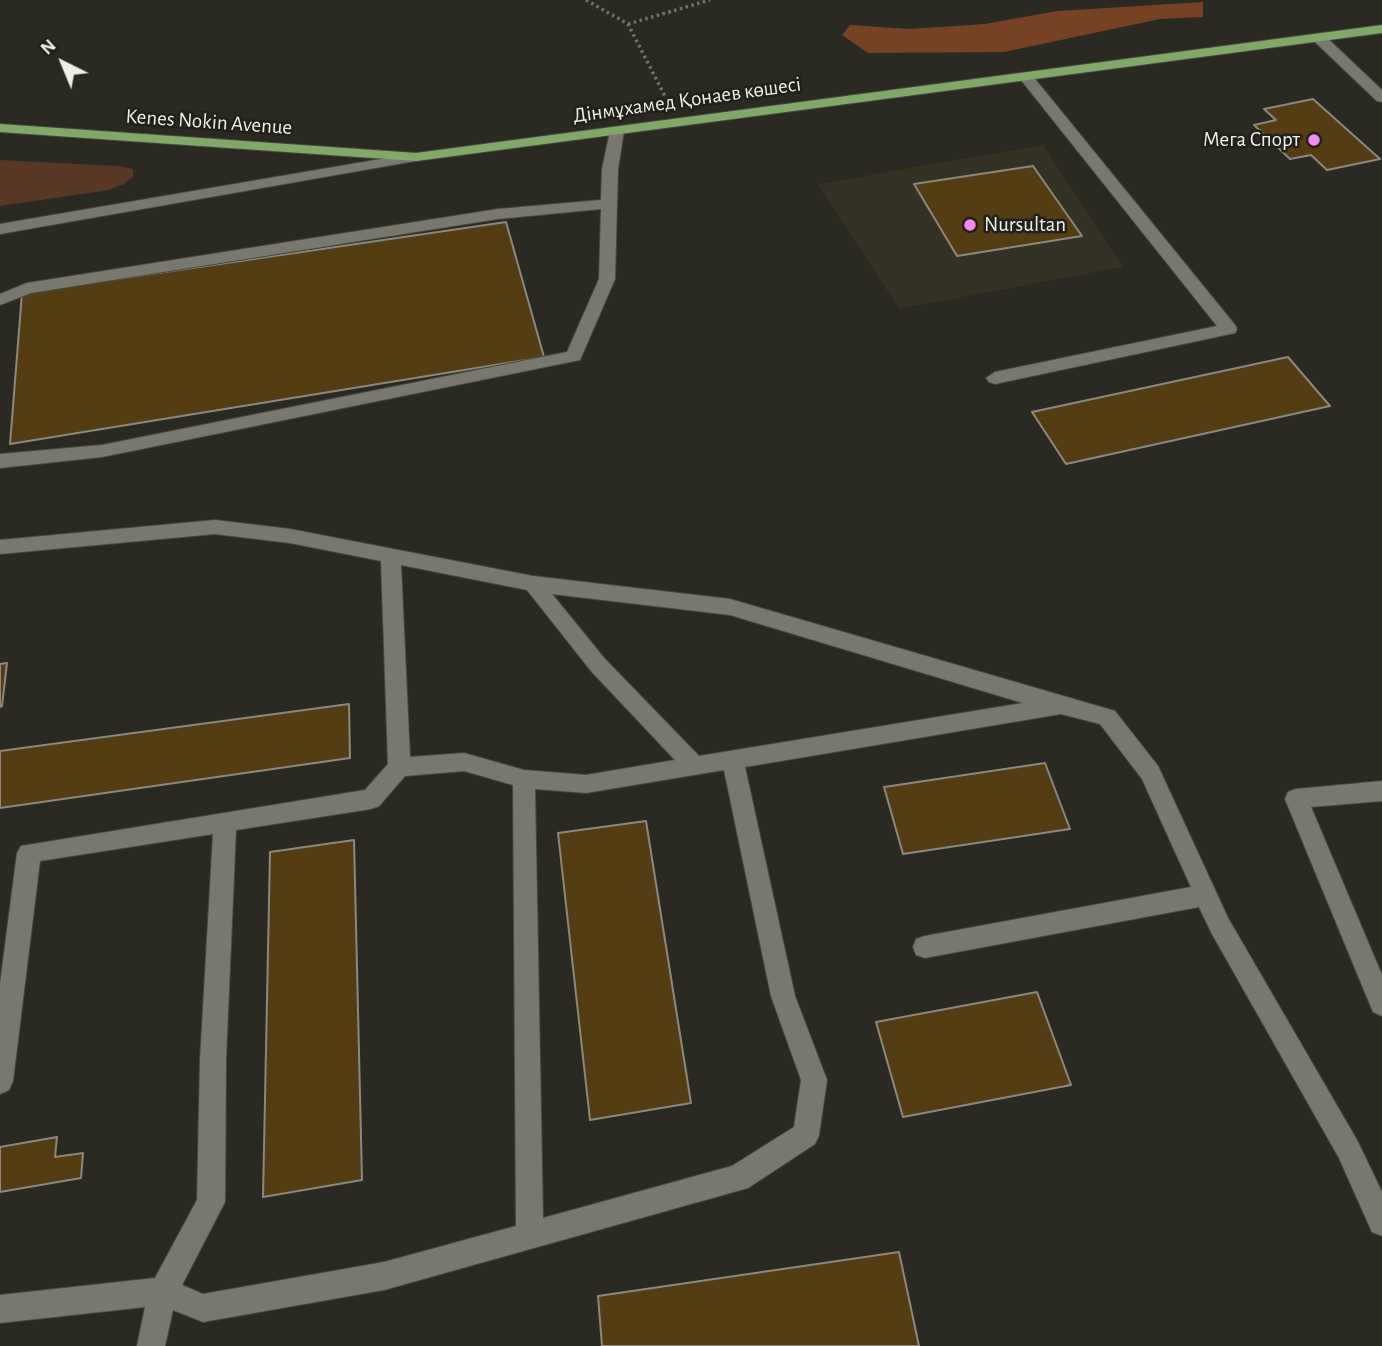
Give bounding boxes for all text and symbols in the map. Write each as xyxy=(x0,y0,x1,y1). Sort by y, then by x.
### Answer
north arrow xyxy=(28,28,98,98)
text: N xyxy=(37,36,60,59)
street label: Дінмұхамед Қонаев көшесі xyxy=(571,72,803,128)
street label: Kenes Nokin Avenue xyxy=(125,104,293,140)
place label: Мега Спорт xyxy=(1203,127,1300,153)
marker: Мега Спорт xyxy=(1306,132,1322,148)
place label: Nursultan xyxy=(984,212,1066,238)
marker: Nursultan xyxy=(962,217,978,233)

